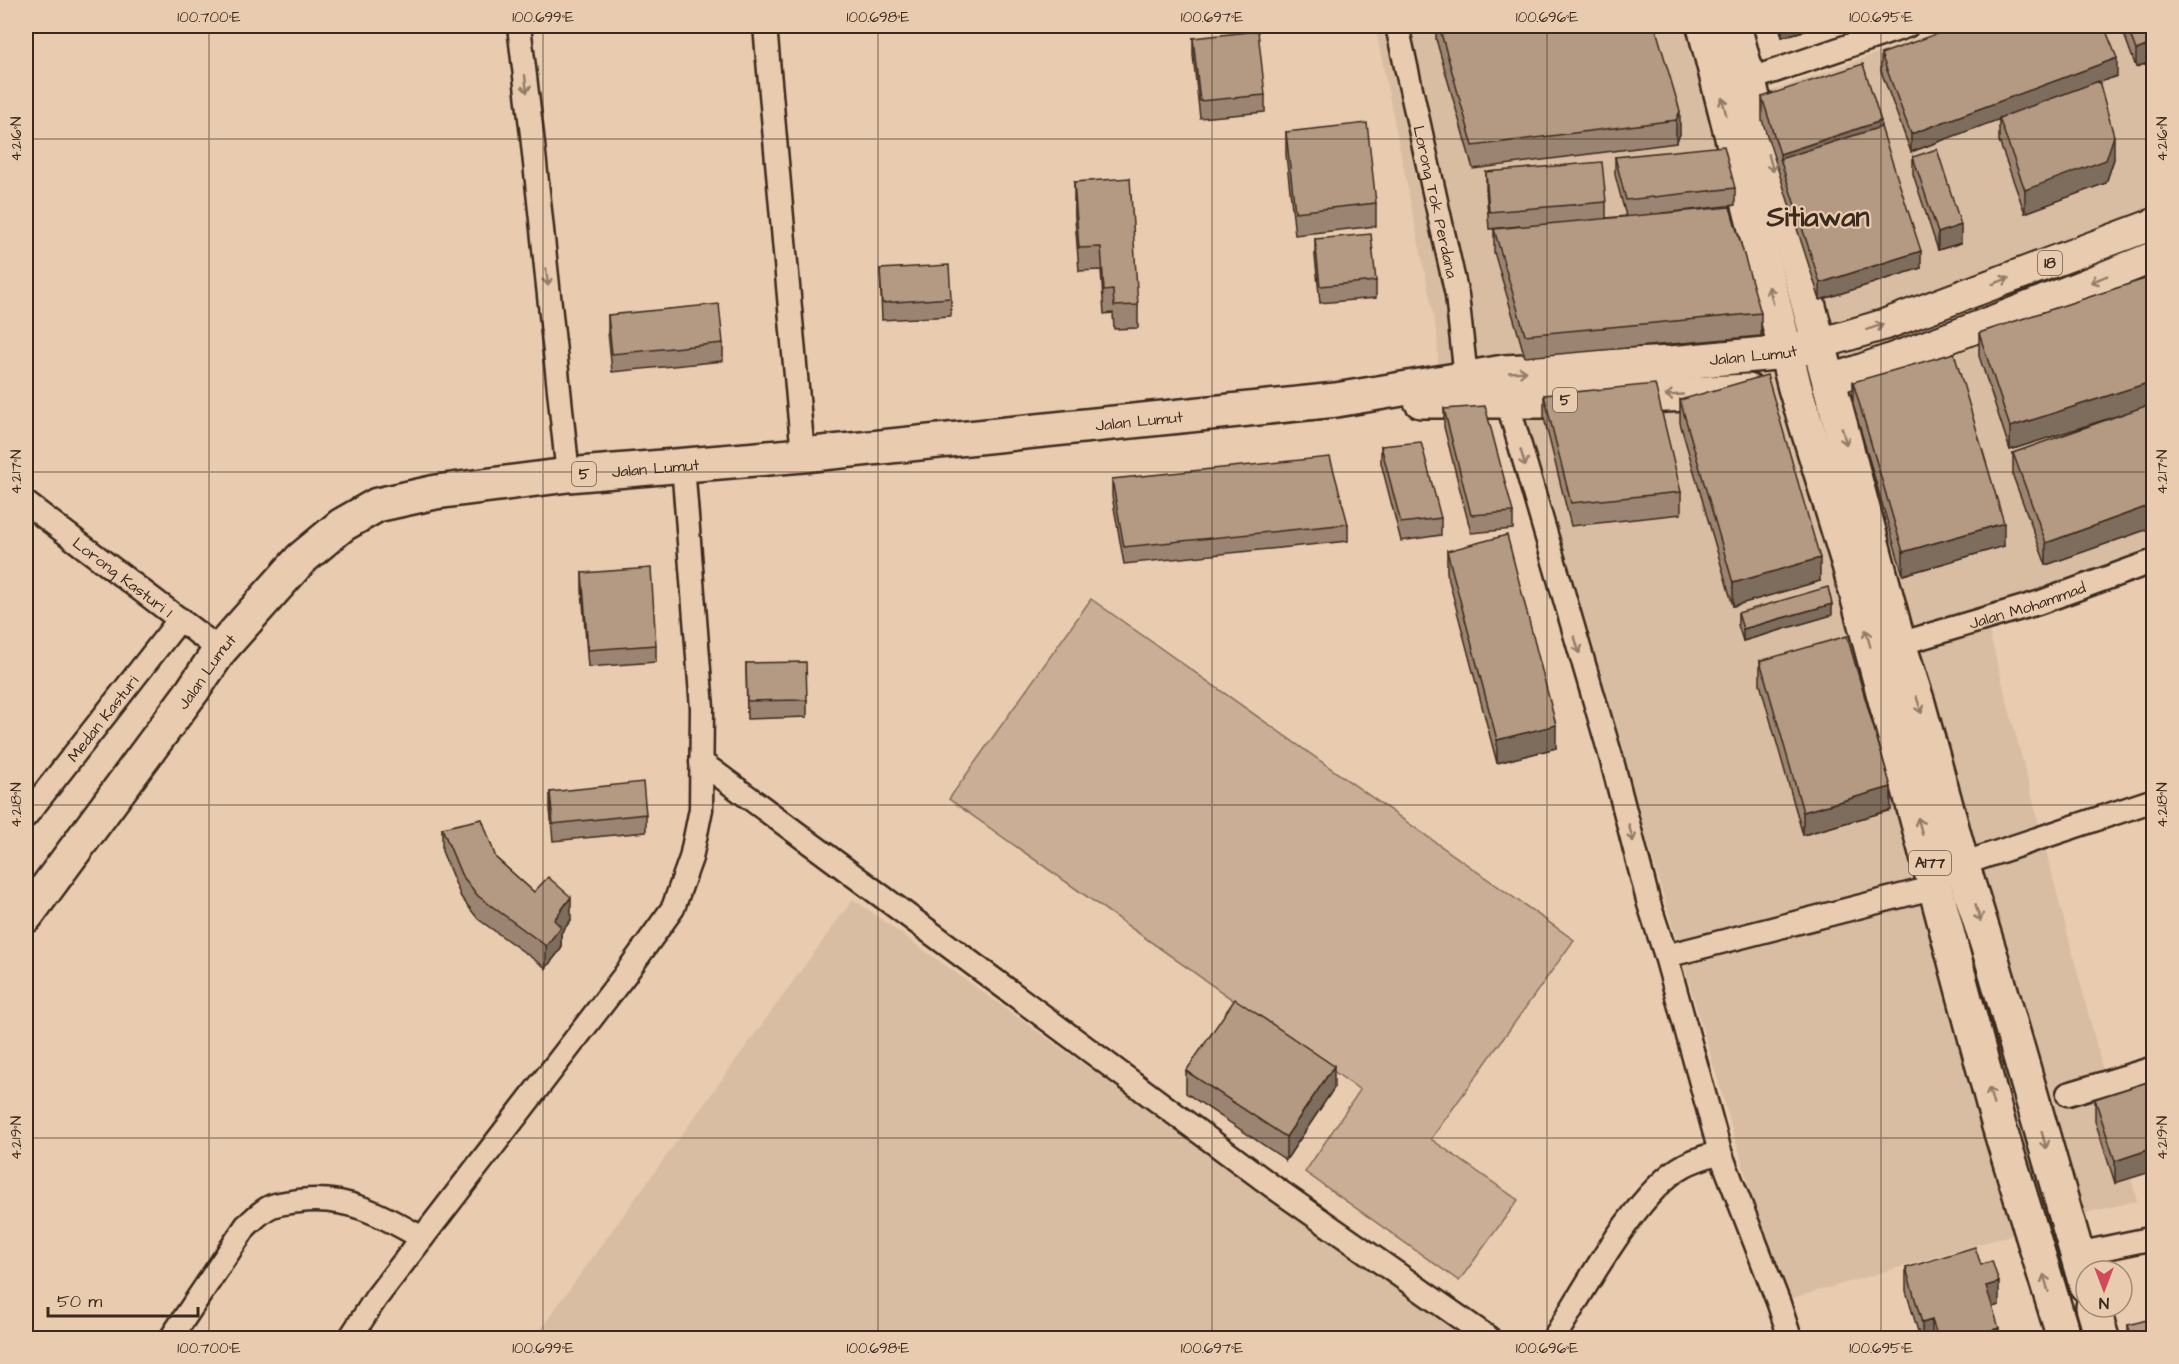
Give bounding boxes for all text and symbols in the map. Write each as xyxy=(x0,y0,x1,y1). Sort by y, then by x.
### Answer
text: 100.700°E xyxy=(177,7,241,28)
text: 100.699°E xyxy=(512,7,574,28)
text: 100.698°E xyxy=(847,7,910,28)
text: 100.697°E xyxy=(1181,7,1243,28)
text: 100.696°E xyxy=(1516,7,1578,28)
text: 100.695°E xyxy=(1849,7,1913,28)
one-way arrow xyxy=(521,73,532,93)
one-way arrow xyxy=(1718,97,1730,116)
text: 4.216°N xyxy=(6,117,27,161)
text: 4.216°N xyxy=(2152,117,2173,161)
street label: Lorong Tok Perdana xyxy=(1407,123,1463,280)
one-way arrow xyxy=(1765,153,1777,172)
district label: Sitiawan xyxy=(1766,198,1869,237)
road number: 18 xyxy=(2038,251,2062,275)
one-way arrow xyxy=(542,267,553,287)
one-way arrow xyxy=(2090,274,2109,285)
one-way arrow xyxy=(1991,275,2010,286)
one-way arrow xyxy=(1765,286,1777,305)
one-way arrow xyxy=(1865,321,1884,332)
street label: Jalan Lumut xyxy=(1708,340,1800,371)
one-way arrow xyxy=(1507,366,1527,377)
road number: 5 xyxy=(1553,388,1577,412)
one-way arrow xyxy=(1664,389,1684,400)
street label: Jalan Lumut xyxy=(1094,406,1185,437)
one-way arrow xyxy=(1839,427,1851,446)
one-way arrow xyxy=(1518,448,1529,467)
text: 4.217°N xyxy=(6,450,27,494)
text: 4.217°N xyxy=(2152,450,2173,494)
street label: Jalan Lumut xyxy=(611,454,701,483)
road number: 5 xyxy=(572,462,596,486)
street label: Lorong Kasturi 1 xyxy=(68,532,177,623)
street label: Jalan Mohammad xyxy=(1967,577,2089,635)
street label: Jalan Lumut xyxy=(172,629,242,714)
one-way arrow xyxy=(1862,629,1873,648)
one-way arrow xyxy=(1572,635,1583,654)
street label: Medan Kasturi xyxy=(62,671,144,767)
one-way arrow xyxy=(1914,695,1925,714)
text: 4.218°N xyxy=(6,782,27,828)
text: 4.218°N xyxy=(2152,782,2173,828)
one-way arrow xyxy=(1914,817,1925,836)
one-way arrow xyxy=(1626,823,1637,842)
road number: A177 xyxy=(1909,851,1951,875)
one-way arrow xyxy=(1973,903,1984,922)
one-way arrow xyxy=(1984,1087,1996,1106)
text: 4.219°N xyxy=(6,1116,27,1160)
text: 4.219°N xyxy=(2152,1116,2173,1160)
one-way arrow xyxy=(2039,1131,2050,1150)
north arrow xyxy=(2074,1259,2134,1319)
one-way arrow xyxy=(2040,1273,2051,1292)
scale bar xyxy=(48,1280,198,1318)
text: 50 m xyxy=(57,1289,102,1314)
text: N xyxy=(2099,1292,2109,1314)
text: 100.700°E xyxy=(177,1338,241,1359)
text: 100.699°E xyxy=(512,1338,574,1359)
text: 100.698°E xyxy=(847,1338,910,1359)
text: 100.697°E xyxy=(1181,1338,1243,1359)
text: 100.696°E xyxy=(1516,1338,1578,1359)
text: 100.695°E xyxy=(1849,1338,1913,1359)

